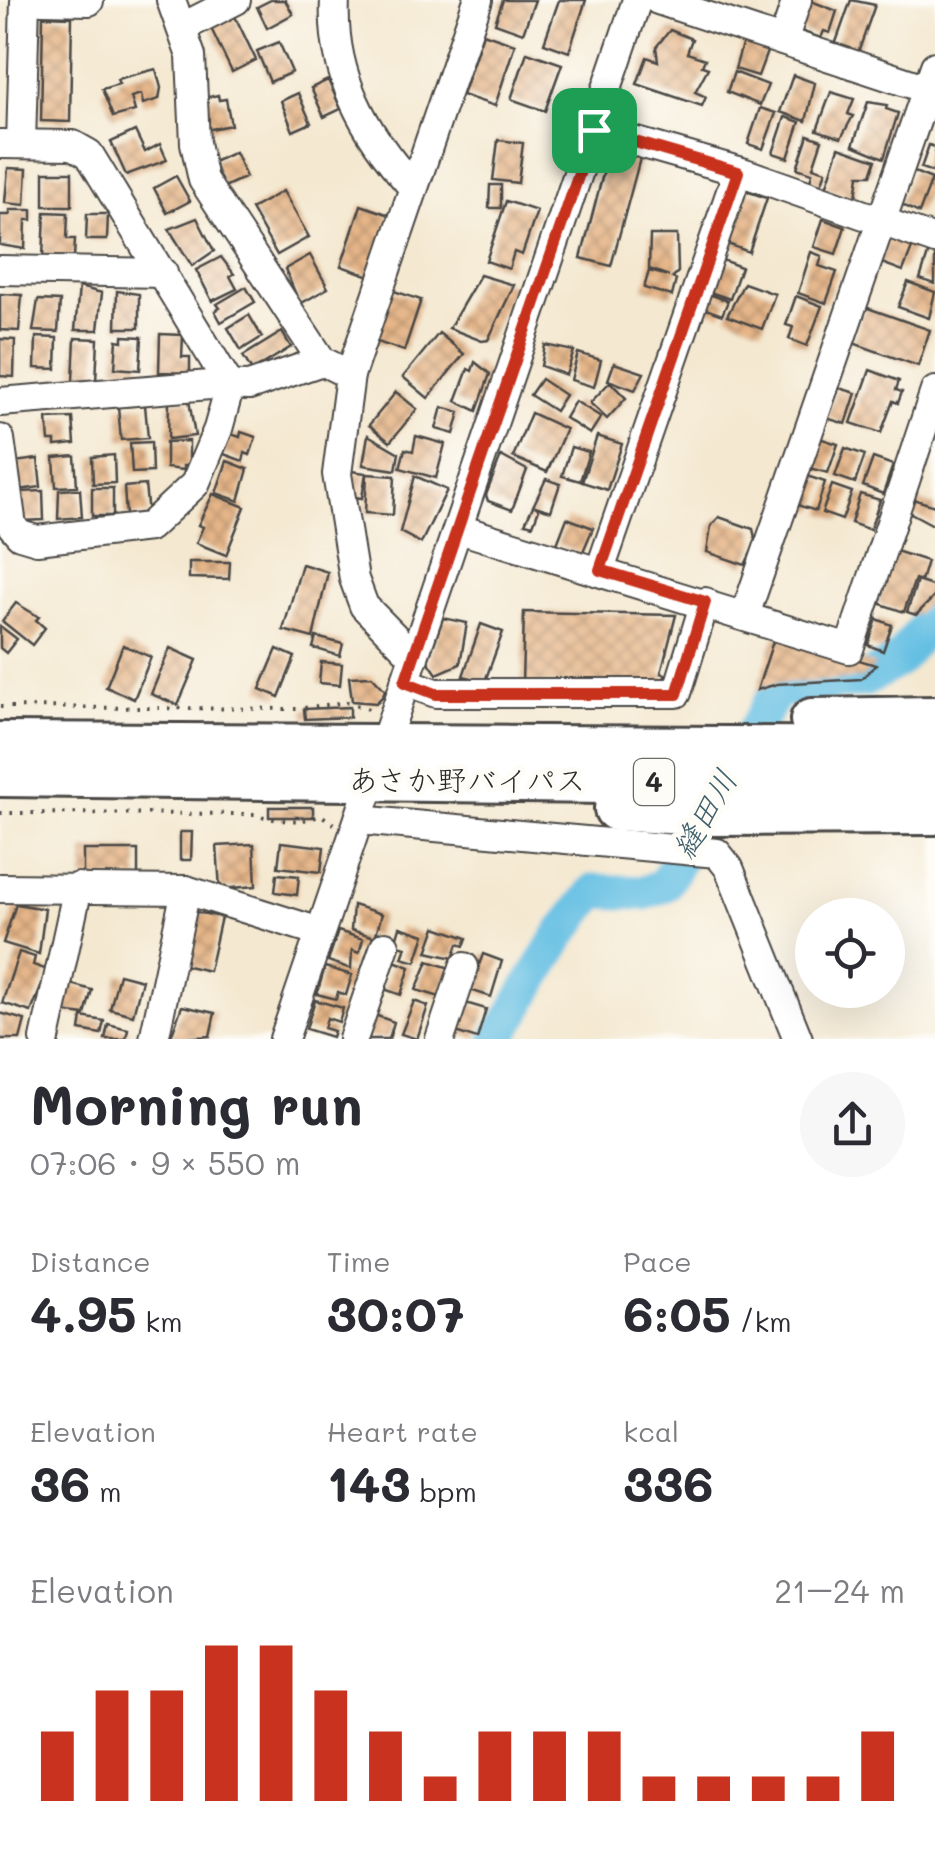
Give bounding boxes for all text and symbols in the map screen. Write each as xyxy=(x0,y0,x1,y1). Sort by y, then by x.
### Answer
pin xyxy=(552,88,637,173)
icon: arrive xyxy=(567,103,622,158)
street label: あさか野バイパス xyxy=(348,759,586,799)
road number: 4 xyxy=(634,759,674,805)
water label: 縫田川 xyxy=(661,761,745,865)
map controls xyxy=(795,898,905,1008)
button: locate xyxy=(795,898,905,1008)
text: Morning run xyxy=(30,1067,363,1139)
button: share xyxy=(800,1072,905,1177)
text: 07:06 · 9 × 550 m xyxy=(30,1141,300,1183)
text: Distance xyxy=(30,1243,151,1279)
text: Time xyxy=(327,1243,390,1279)
text: Pace xyxy=(623,1243,692,1279)
text: 4.95 xyxy=(30,1279,136,1345)
text: 30:07 xyxy=(327,1279,465,1345)
text: 6:05 xyxy=(623,1279,731,1345)
text: km xyxy=(136,1303,183,1339)
text: /km xyxy=(731,1303,792,1339)
text: Elevation xyxy=(30,1413,156,1449)
text: Heart rate xyxy=(327,1413,478,1449)
text: kcal xyxy=(623,1413,679,1449)
text: 36 xyxy=(30,1449,90,1515)
text: 143 xyxy=(327,1449,411,1515)
text: 336 xyxy=(623,1449,714,1515)
text: m xyxy=(90,1473,122,1509)
text: bpm xyxy=(411,1473,477,1509)
text: Elevation xyxy=(30,1569,174,1611)
text: 21–24 m xyxy=(774,1569,905,1611)

